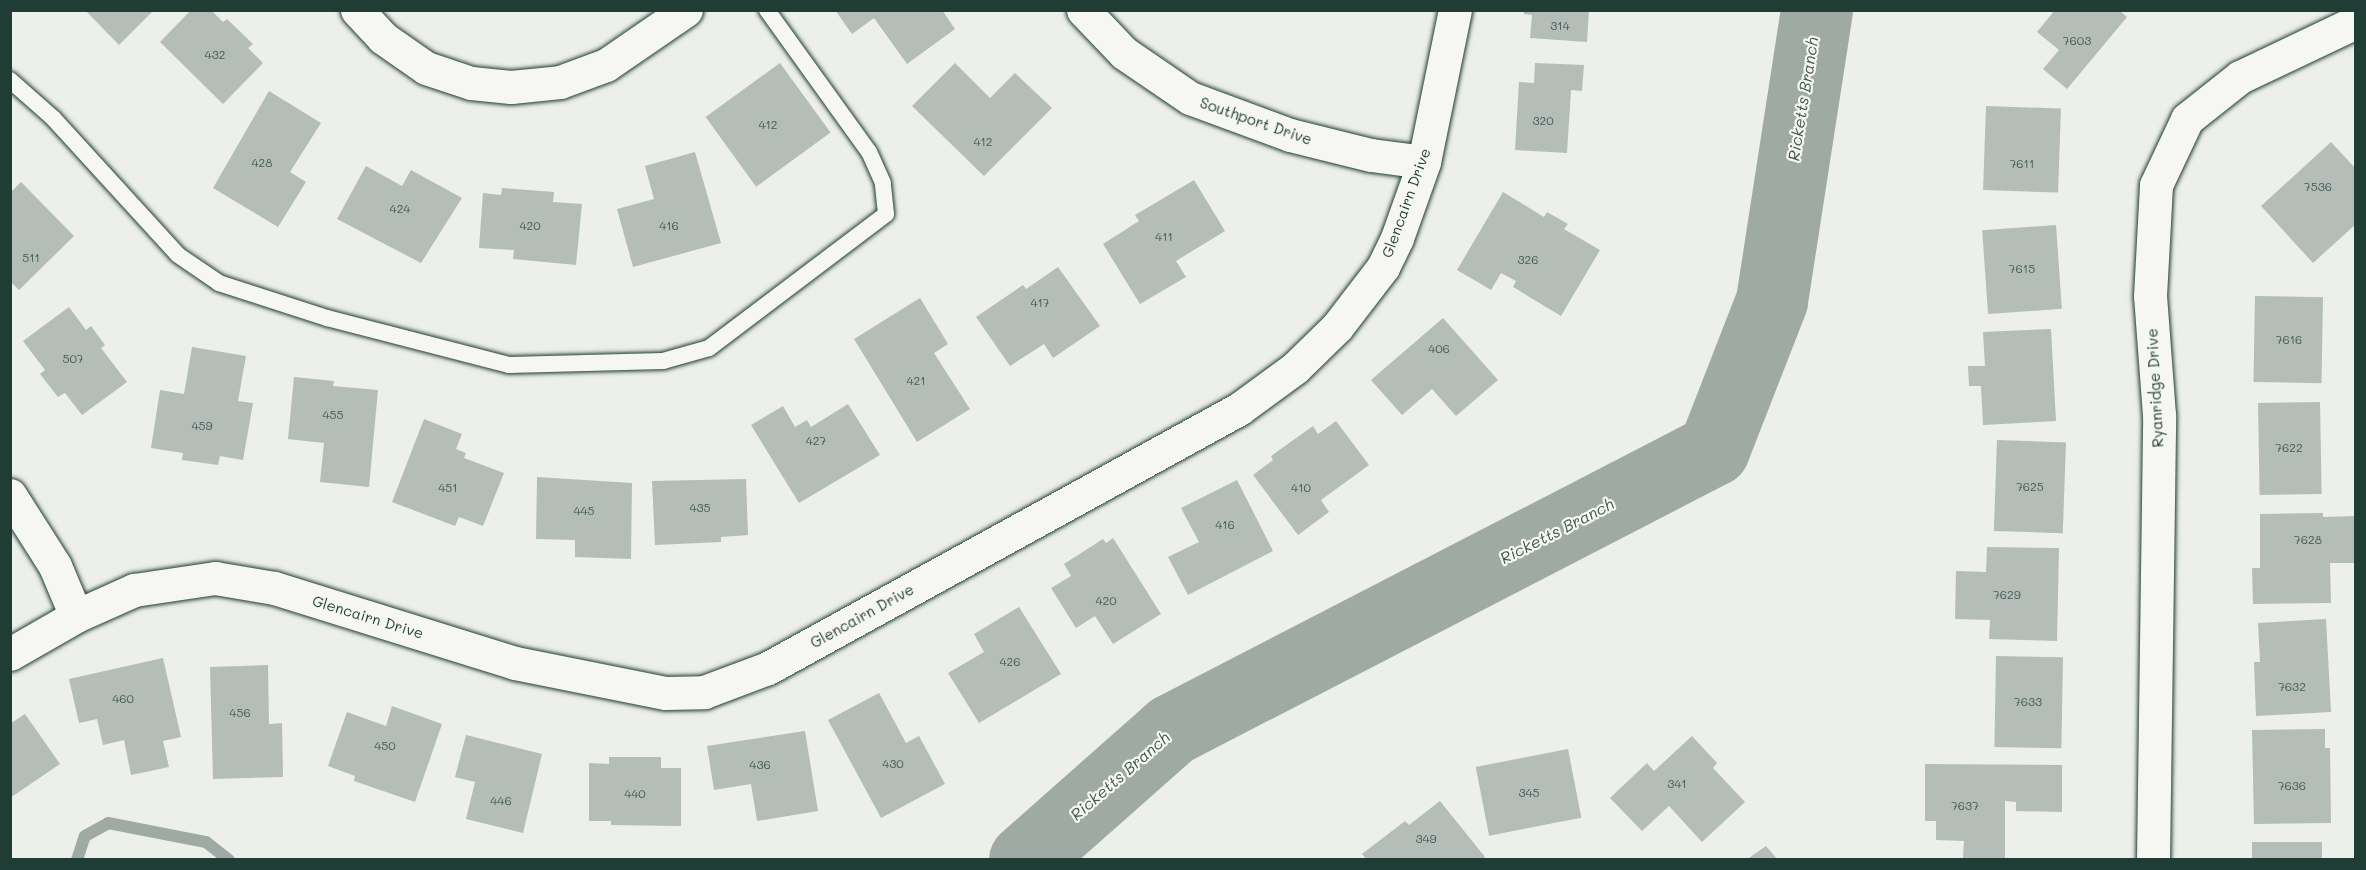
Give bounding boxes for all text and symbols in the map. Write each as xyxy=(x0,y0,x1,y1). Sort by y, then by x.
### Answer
house number: 314 xyxy=(1550,19,1570,33)
house number: 7603 xyxy=(2063,34,2091,48)
water label: Ricketts Branch xyxy=(1784,36,1822,162)
house number: 432 xyxy=(205,48,225,62)
street label: Southport Drive xyxy=(1198,93,1314,149)
house number: 320 xyxy=(1532,114,1554,128)
house number: 412 xyxy=(758,118,778,132)
house number: 412 xyxy=(973,135,993,149)
street label: Glencairn Drive xyxy=(1378,146,1434,260)
house number: 428 xyxy=(252,156,272,170)
house number: 7611 xyxy=(2010,157,2034,171)
house number: 7536 xyxy=(2304,180,2332,194)
house number: 424 xyxy=(390,202,410,216)
house number: 420 xyxy=(519,219,541,233)
house number: 416 xyxy=(659,219,679,233)
house number: 411 xyxy=(1155,230,1173,244)
house number: 511 xyxy=(22,251,40,265)
house number: 326 xyxy=(1518,253,1538,267)
house number: 7615 xyxy=(2009,262,2035,276)
house number: 417 xyxy=(1030,296,1050,310)
street label: Ryanridge Drive xyxy=(2143,328,2167,448)
house number: 7616 xyxy=(2276,333,2302,347)
house number: 406 xyxy=(1428,342,1450,356)
house number: 507 xyxy=(62,352,84,366)
house number: 421 xyxy=(906,374,926,388)
house number: 455 xyxy=(322,408,344,422)
house number: 459 xyxy=(191,419,213,433)
house number: 427 xyxy=(806,434,826,448)
house number: 7622 xyxy=(2275,441,2303,455)
house number: 7625 xyxy=(2016,480,2044,494)
house number: 451 xyxy=(438,481,458,495)
house number: 410 xyxy=(1291,481,1311,495)
water label: Ricketts Branch xyxy=(1497,494,1617,568)
house number: 435 xyxy=(689,501,711,515)
house number: 445 xyxy=(573,504,595,518)
house number: 416 xyxy=(1215,518,1235,532)
house number: 7628 xyxy=(2294,533,2322,547)
street label: Glencairn Drive xyxy=(807,580,917,652)
house number: 7629 xyxy=(1993,588,2021,602)
street label: Glencairn Drive xyxy=(310,592,426,642)
house number: 420 xyxy=(1095,594,1117,608)
house number: 426 xyxy=(1000,655,1020,669)
house number: 7632 xyxy=(2278,680,2306,694)
house number: 460 xyxy=(112,692,134,706)
house number: 7633 xyxy=(2014,695,2042,709)
house number: 456 xyxy=(229,706,251,720)
water label: Ricketts Branch xyxy=(1066,728,1174,824)
house number: 450 xyxy=(374,739,396,753)
house number: 430 xyxy=(882,757,904,771)
house number: 436 xyxy=(749,758,771,772)
house number: 341 xyxy=(1667,777,1687,791)
house number: 7636 xyxy=(2278,779,2306,793)
house number: 345 xyxy=(1518,786,1540,800)
house number: 440 xyxy=(624,787,646,801)
house number: 446 xyxy=(490,794,512,808)
house number: 7637 xyxy=(1951,799,1979,813)
house number: 349 xyxy=(1415,832,1437,846)

